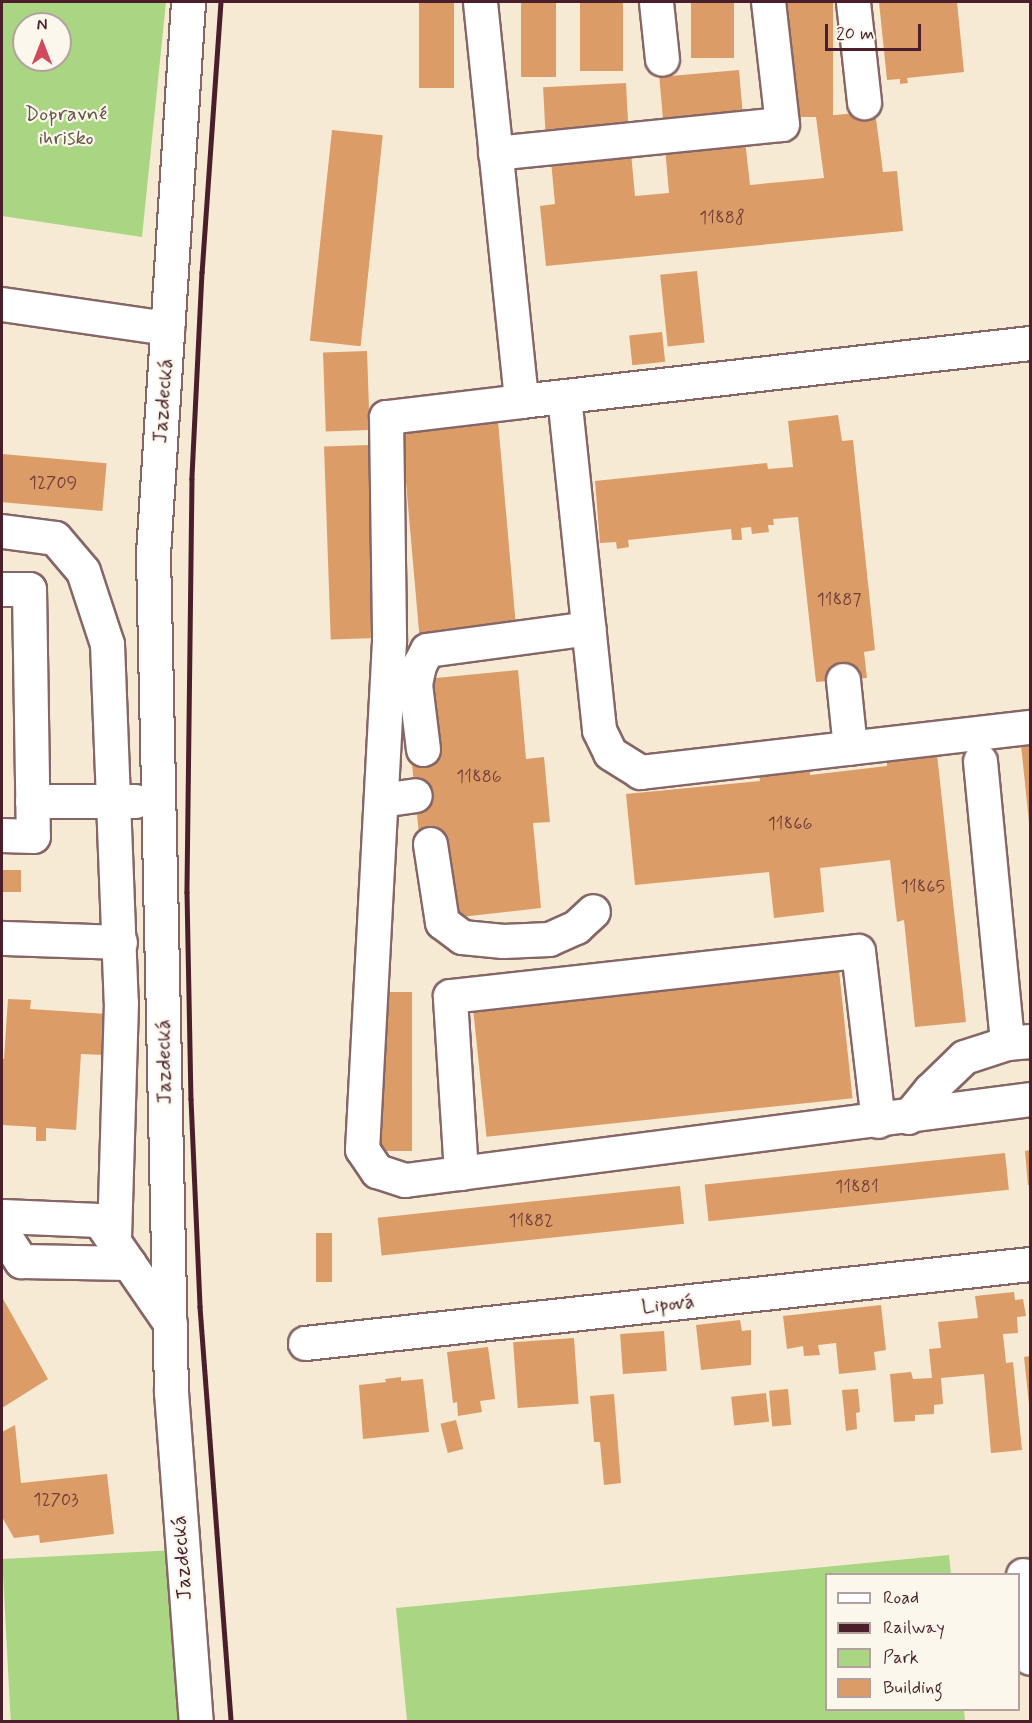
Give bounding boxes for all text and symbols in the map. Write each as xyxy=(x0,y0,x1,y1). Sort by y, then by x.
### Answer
north arrow xyxy=(12,12,72,72)
scale bar xyxy=(828,12,924,50)
text: N xyxy=(37,15,47,36)
text: 20 m xyxy=(836,22,874,46)
park label: Dopravné ihrisko xyxy=(25,101,107,151)
house number: 11888 xyxy=(699,207,745,229)
street label: Jazdecká xyxy=(147,358,179,444)
house number: 12709 xyxy=(29,472,77,494)
house number: 11887 xyxy=(817,589,861,611)
house number: 11886 xyxy=(456,766,502,788)
house number: 11866 xyxy=(768,813,812,835)
house number: 11865 xyxy=(901,876,945,898)
street label: Jazdecká xyxy=(151,1019,177,1105)
house number: 11881 xyxy=(835,1176,879,1198)
house number: 11882 xyxy=(508,1210,554,1232)
street label: Lipová xyxy=(640,1289,696,1319)
house number: 12703 xyxy=(33,1489,79,1511)
street label: Jazdecká xyxy=(166,1515,198,1601)
legend xyxy=(825,1573,1020,1711)
text: Road xyxy=(883,1586,919,1610)
text: Railway xyxy=(883,1616,945,1640)
text: Park xyxy=(883,1646,919,1670)
text: Building xyxy=(883,1676,943,1700)

